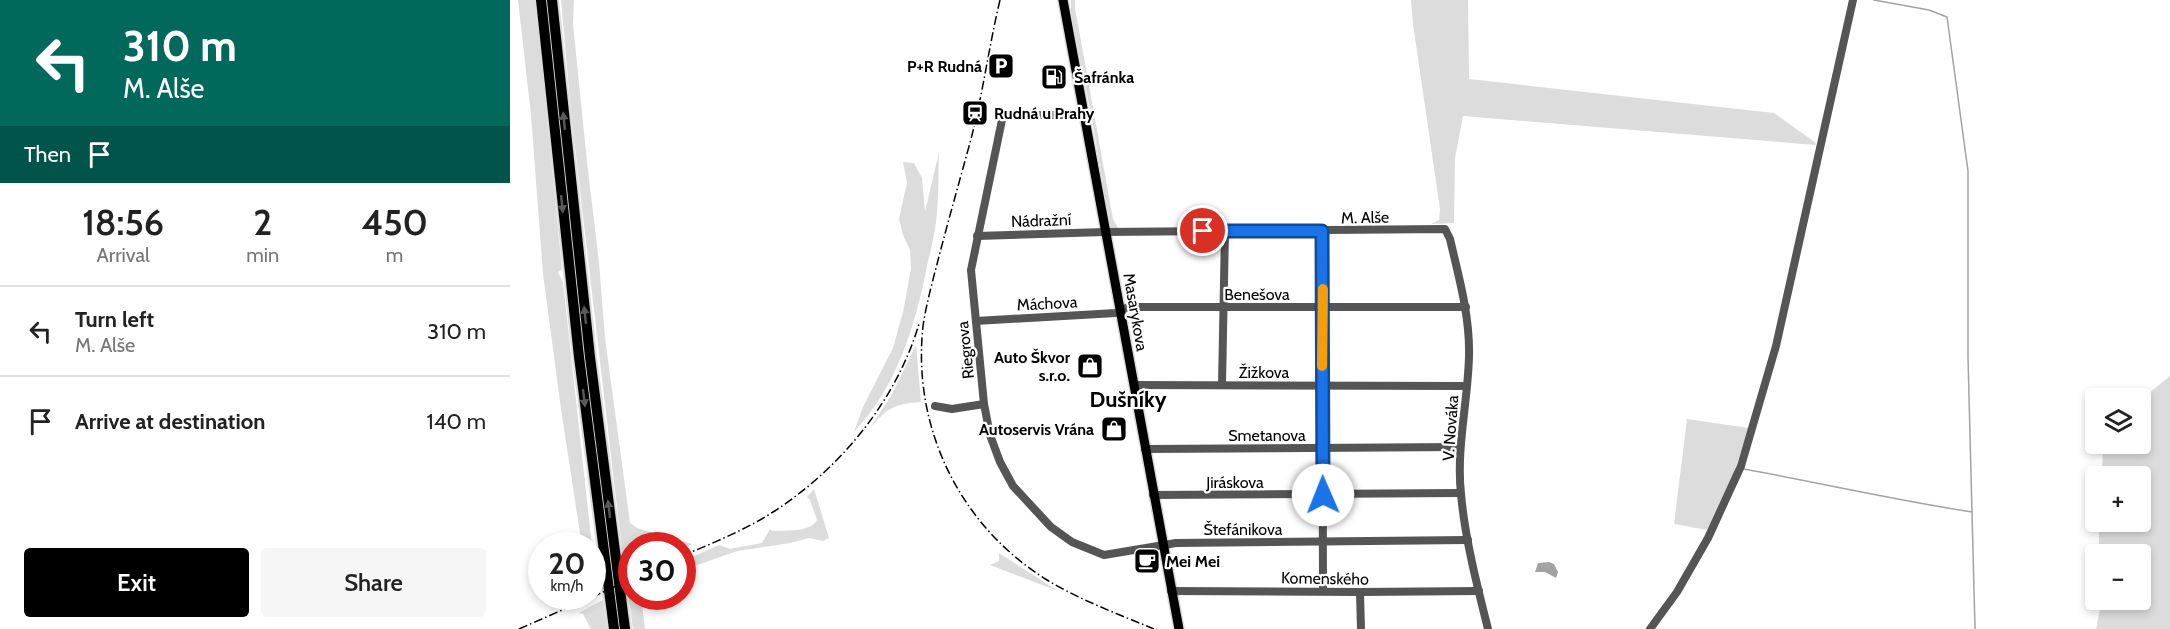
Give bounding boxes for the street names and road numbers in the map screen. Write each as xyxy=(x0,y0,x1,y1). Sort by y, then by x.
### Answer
street label: M. Alše xyxy=(1341,208,1389,227)
street label: Nádražní xyxy=(1011,210,1072,231)
street label: Masarykova xyxy=(1119,272,1152,353)
street label: Benešova xyxy=(1224,285,1290,304)
street label: Máchova xyxy=(1016,292,1078,315)
street label: Riegrova xyxy=(953,320,978,380)
street label: Žižkova xyxy=(1239,363,1290,382)
street label: V. Nováka xyxy=(1439,394,1462,462)
street label: Smetanova xyxy=(1228,426,1306,445)
street label: Jiráskova xyxy=(1205,473,1264,492)
street label: Štefánikova xyxy=(1204,520,1283,539)
street label: Komenského xyxy=(1281,568,1369,589)

